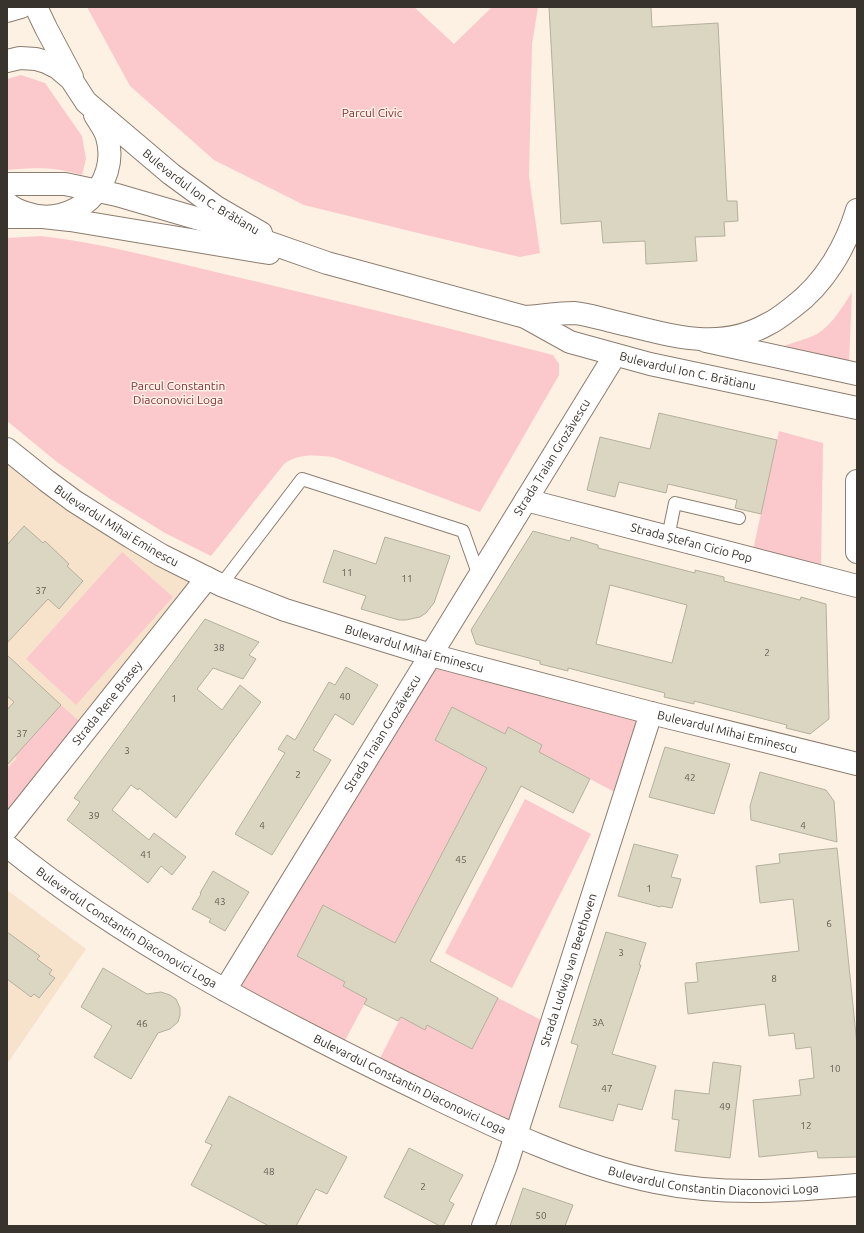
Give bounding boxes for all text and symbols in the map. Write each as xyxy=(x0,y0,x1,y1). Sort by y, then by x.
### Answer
park label: Parcul Civic xyxy=(342,106,403,119)
street label: Bulevardul Ion C. Brătianu xyxy=(140,146,262,237)
street label: Bulevardul Ion C. Brătianu xyxy=(618,349,757,392)
park label: Parcul Constantin Diaconovici Loga xyxy=(131,379,225,406)
street label: Strada Traian Grozăvescu xyxy=(511,396,592,518)
street label: Bulevardul Mihai Eminescu xyxy=(52,482,181,569)
street label: Strada Ștefan Cicio Pop xyxy=(629,520,754,565)
house number: 11 xyxy=(341,567,353,578)
house number: 11 xyxy=(401,573,413,584)
house number: 37 xyxy=(35,585,47,596)
street label: Bulevardul Mihai Eminescu xyxy=(343,622,485,675)
house number: 38 xyxy=(213,642,225,653)
house number: 2 xyxy=(764,647,770,658)
street label: Strada Rene Brasey xyxy=(69,658,145,747)
street label: Strada Traian Grozăvescu xyxy=(341,672,423,794)
house number: 40 xyxy=(339,691,351,702)
house number: 1 xyxy=(171,693,177,704)
street label: Bulevardul Mihai Eminescu xyxy=(656,708,799,755)
house number: 37 xyxy=(16,728,28,739)
house number: 3 xyxy=(124,745,130,756)
house number: 2 xyxy=(295,769,301,780)
house number: 42 xyxy=(684,772,696,783)
house number: 39 xyxy=(88,810,100,821)
house number: 4 xyxy=(259,820,265,831)
house number: 4 xyxy=(800,820,806,831)
house number: 41 xyxy=(140,849,152,860)
house number: 45 xyxy=(455,854,467,865)
street label: Bulevardul Constantin Diaconovici Loga xyxy=(34,864,219,990)
house number: 1 xyxy=(646,883,652,894)
street label: Strada Ludwig van Beethoven xyxy=(538,892,599,1048)
house number: 43 xyxy=(214,896,226,907)
house number: 6 xyxy=(826,918,832,929)
house number: 3 xyxy=(618,947,624,958)
house number: 8 xyxy=(771,973,777,984)
house number: 3A xyxy=(592,1017,605,1028)
house number: 46 xyxy=(136,1018,148,1029)
street label: Bulevardul Constantin Diaconovici Loga xyxy=(312,1031,508,1136)
house number: 10 xyxy=(829,1063,841,1074)
house number: 47 xyxy=(601,1083,613,1094)
house number: 49 xyxy=(719,1101,731,1112)
house number: 12 xyxy=(800,1120,812,1131)
street label: Bulevardul Constantin Diaconovici Loga xyxy=(607,1164,819,1197)
house number: 48 xyxy=(263,1166,275,1177)
house number: 2 xyxy=(420,1181,426,1192)
house number: 50 xyxy=(535,1210,547,1221)

